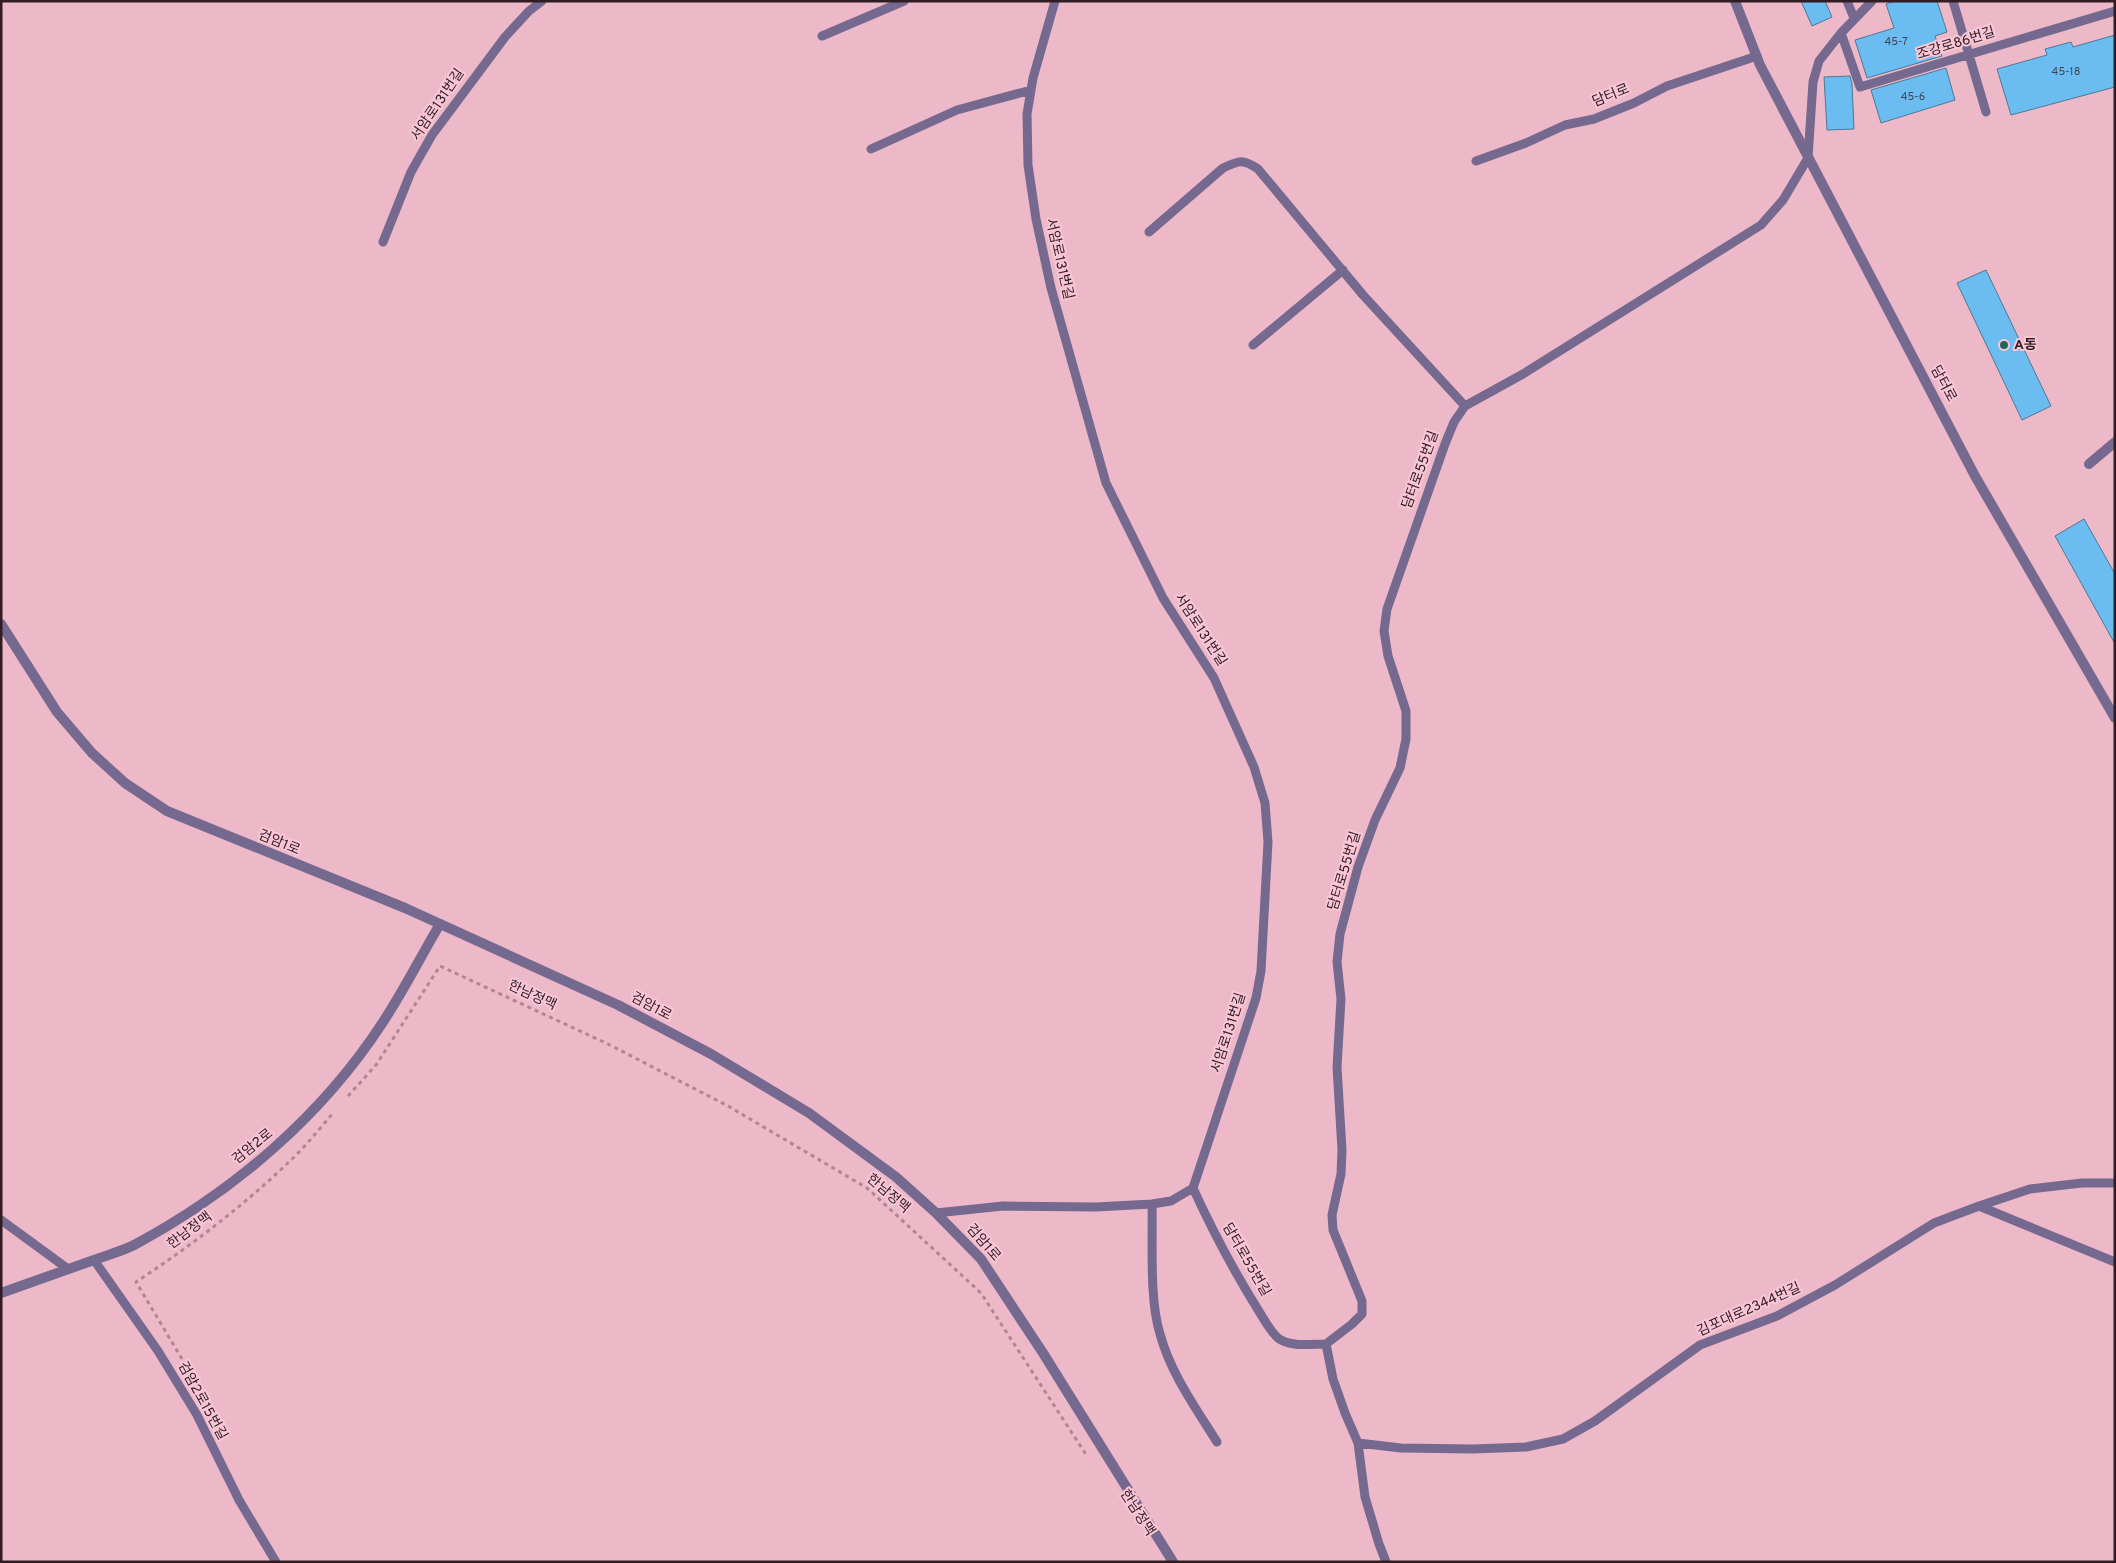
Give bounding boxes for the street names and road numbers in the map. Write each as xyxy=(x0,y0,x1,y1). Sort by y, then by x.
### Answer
street label: 조강로86번길 xyxy=(1915,24,1997,64)
street label: 서암로131번길 xyxy=(408,66,468,144)
street label: 담터로 xyxy=(1590,81,1632,111)
street label: 서암로131번길 xyxy=(1041,217,1077,301)
street label: 담터로 xyxy=(1926,363,1960,405)
street label: 담터로55번길 xyxy=(1399,429,1443,511)
street label: 서암로131번길 xyxy=(1170,590,1230,670)
street label: 검암1로 xyxy=(255,827,303,859)
street label: 담터로55번길 xyxy=(1325,829,1365,913)
street label: 한남정맥 xyxy=(505,977,559,1015)
street label: 검암1로 xyxy=(628,989,674,1025)
street label: 서암로131번길 xyxy=(1208,991,1250,1075)
street label: 검암2로 xyxy=(229,1125,277,1168)
street label: 한남정맥 xyxy=(863,1171,913,1217)
street label: 한남정맥 xyxy=(164,1209,216,1253)
street label: 담터로55번길 xyxy=(1218,1220,1274,1300)
street label: 검암1로 xyxy=(962,1221,1004,1265)
street label: 김포대로2344번길 xyxy=(1695,1280,1803,1340)
street label: 검암2로15번길 xyxy=(174,1359,230,1443)
street label: 한남정맥 xyxy=(1116,1487,1158,1539)

